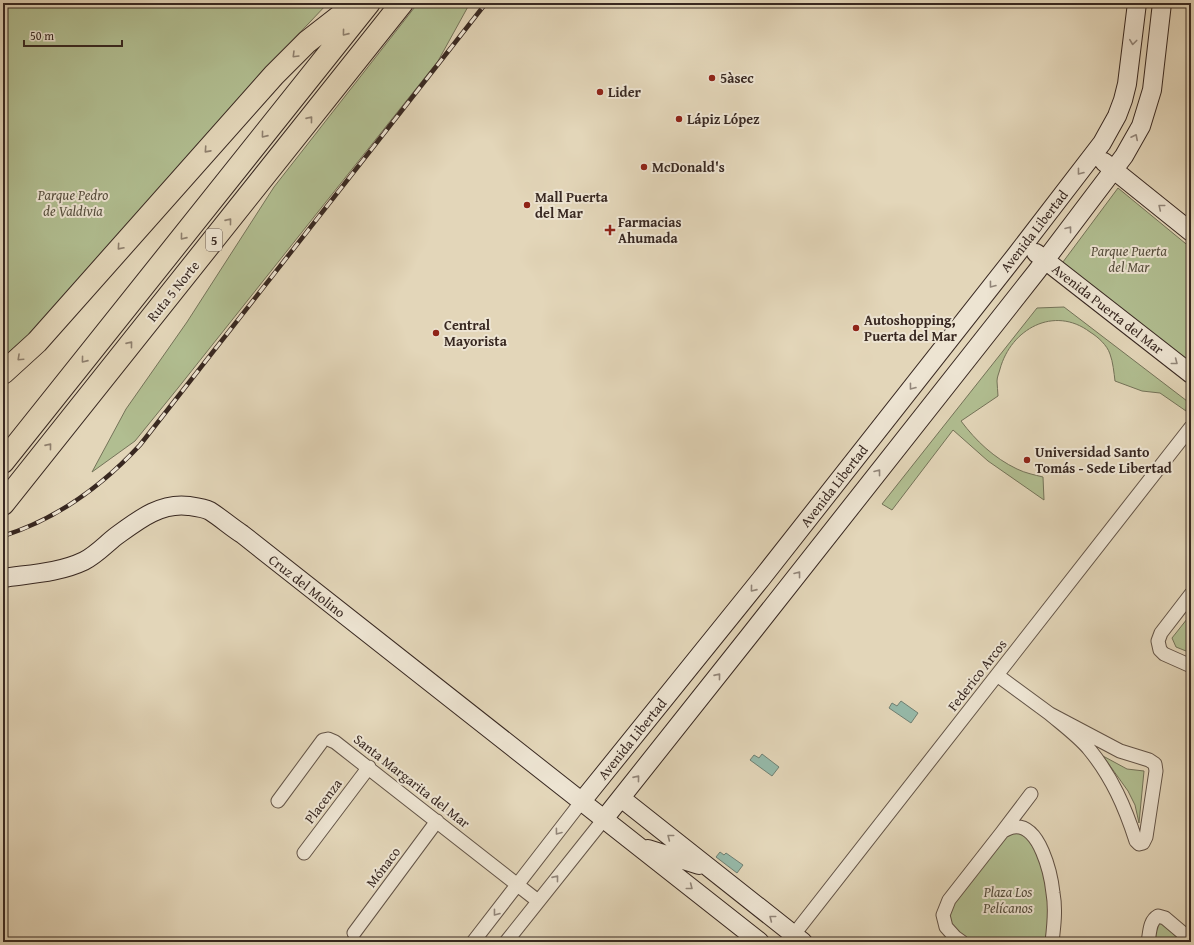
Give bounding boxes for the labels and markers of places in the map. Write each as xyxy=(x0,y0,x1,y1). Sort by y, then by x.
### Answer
place label: 5àsec xyxy=(720,68,754,88)
marker: 5àsec xyxy=(707,73,717,83)
place label: Lider xyxy=(608,82,642,102)
marker: Lider xyxy=(595,87,605,97)
place label: Lápiz López xyxy=(687,109,760,129)
marker: Lápiz López xyxy=(674,114,684,124)
place label: McDonald's xyxy=(652,157,725,177)
marker: McDonald's xyxy=(639,162,649,172)
place label: Mall Puerta del Mar xyxy=(535,187,609,223)
marker: Mall Puerta del Mar xyxy=(522,200,532,210)
place label: Farmacias Ahumada xyxy=(618,212,681,248)
marker: Farmacias Ahumada xyxy=(605,225,615,235)
place label: Autoshopping, Puerta del Mar xyxy=(864,310,958,346)
place label: Central Mayorista xyxy=(444,315,508,351)
marker: Autoshopping, Puerta del Mar xyxy=(851,323,861,333)
marker: Central Mayorista xyxy=(431,328,441,338)
place label: Universidad Santo Tomás - Sede Libertad xyxy=(1035,442,1172,478)
marker: Universidad Santo Tomás - Sede Libertad xyxy=(1022,455,1032,465)

